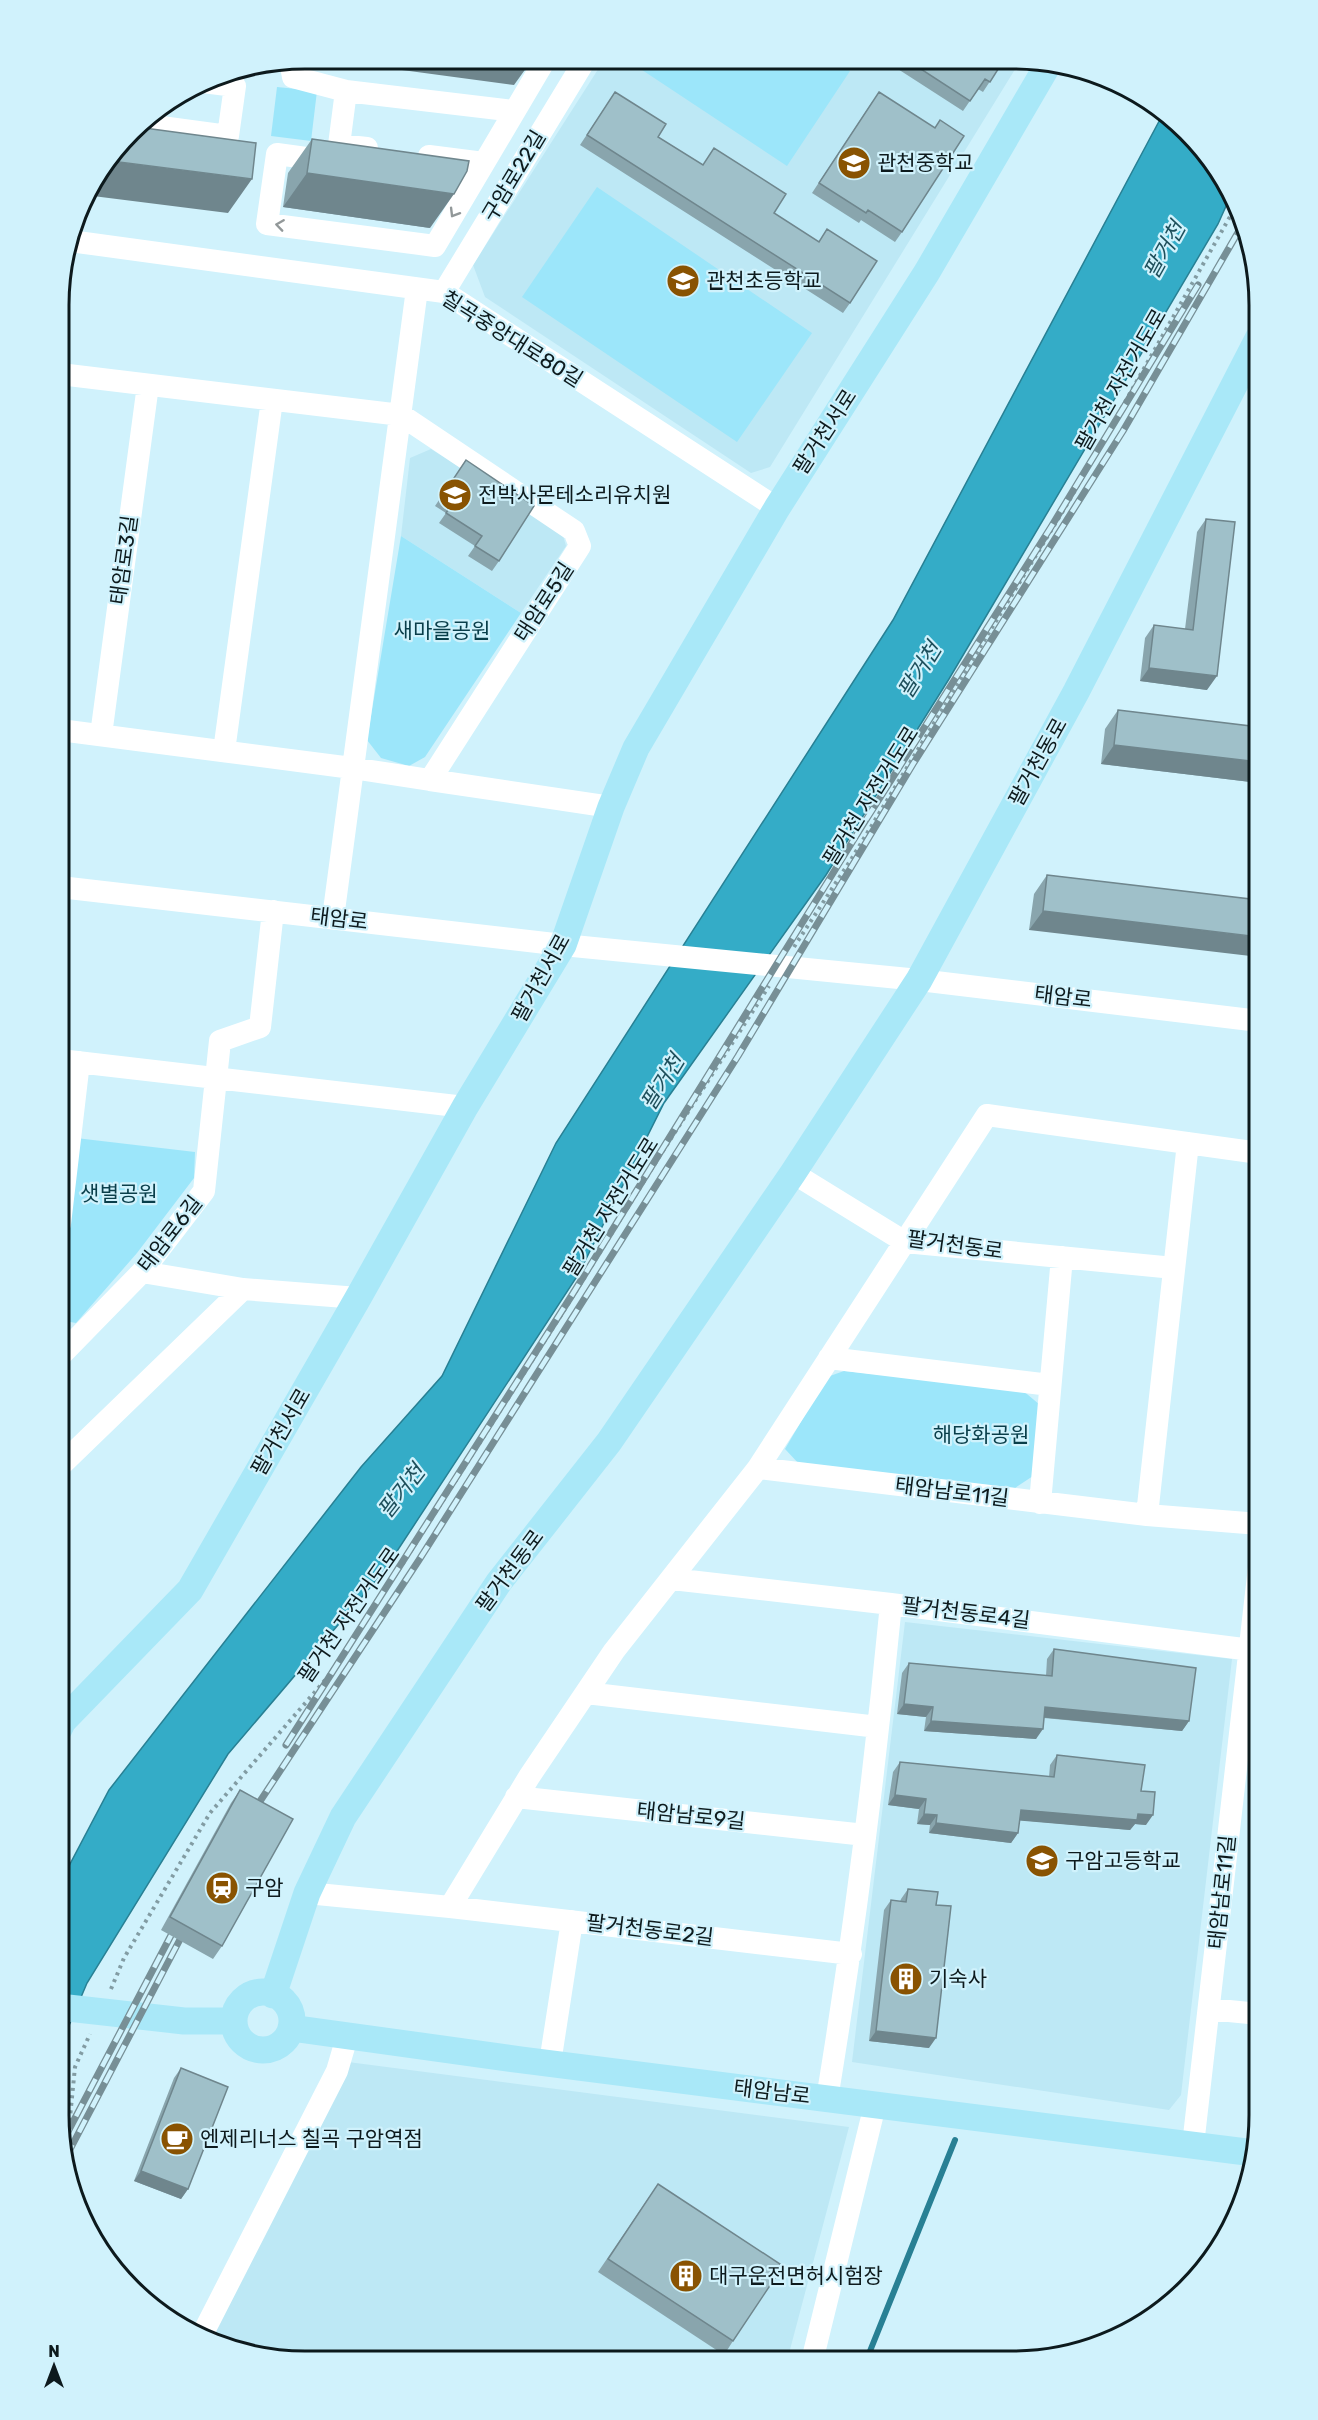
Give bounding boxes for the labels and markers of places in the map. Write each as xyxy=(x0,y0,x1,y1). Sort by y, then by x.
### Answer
school or university icon: 관천중학교 xyxy=(836,145,872,181)
place label: 관천중학교 xyxy=(877,150,974,175)
school or university icon: 관천초등학교 xyxy=(665,263,701,299)
place label: 관천초등학교 xyxy=(706,268,822,293)
school or university icon: 전박사몬테소리유치원 xyxy=(437,477,473,513)
place label: 전박사몬테소리유치원 xyxy=(478,482,671,507)
school or university icon: 구암고등학교 xyxy=(1024,1843,1060,1879)
place label: 구암고등학교 xyxy=(1065,1848,1181,1873)
station icon: 구암 xyxy=(204,1870,240,1906)
place label: 구암 xyxy=(245,1875,284,1900)
building icon: 기숙사 xyxy=(888,1961,924,1997)
place label: 기숙사 xyxy=(929,1966,987,1991)
cafe icon: 엔제리너스 칠곡 구암역점 xyxy=(159,2121,195,2157)
place label: 엔제리너스 칠곡 구암역점 xyxy=(200,2126,423,2151)
building icon: 대구운전면허시험장 xyxy=(668,2258,704,2294)
place label: 대구운전면허시험장 xyxy=(709,2263,883,2288)

